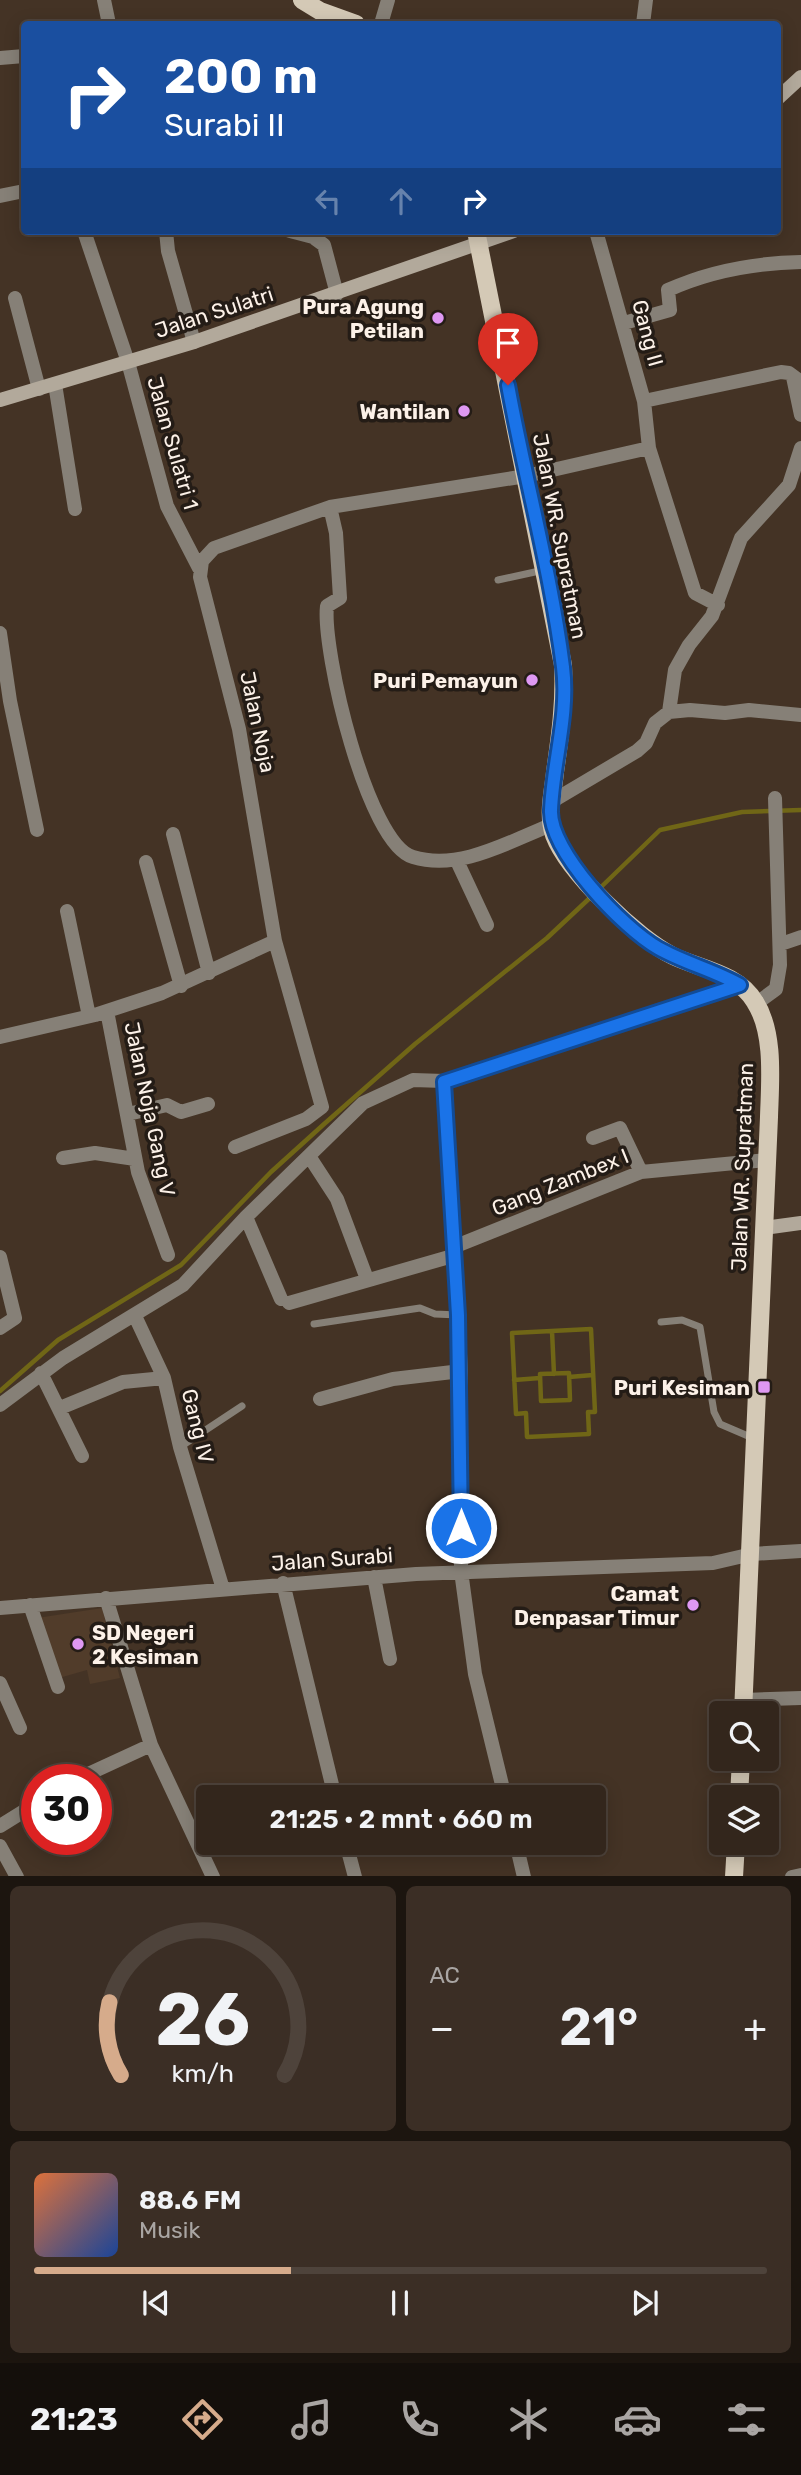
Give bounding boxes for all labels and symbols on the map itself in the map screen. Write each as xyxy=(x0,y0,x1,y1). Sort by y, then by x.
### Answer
street label: Jalan Sulatri xyxy=(152,281,276,343)
place label: Pura Agung Petilan xyxy=(302,294,424,343)
street label: Gang II xyxy=(627,297,669,369)
marker: Pura Agung Petilan xyxy=(430,310,446,326)
pin xyxy=(478,313,538,385)
street label: Jalan Sulatri 1 xyxy=(142,374,204,512)
place label: Wantilan xyxy=(359,399,450,424)
marker: Wantilan xyxy=(456,403,472,419)
street label: Jalan WR. Supratman xyxy=(528,431,592,641)
place label: Puri Pemayun xyxy=(373,668,518,693)
street label: Jalan Noja xyxy=(235,669,281,775)
marker: Puri Pemayun xyxy=(524,672,540,688)
street label: Jalan Noja Gang V xyxy=(119,1020,181,1199)
street label: Jalan WR. Supratman xyxy=(726,1062,758,1272)
street label: Gang Zambex I xyxy=(488,1143,632,1221)
place label: Puri Kesiman xyxy=(614,1375,750,1400)
marker: Puri Kesiman xyxy=(756,1379,772,1395)
street label: Gang IV xyxy=(177,1386,219,1466)
position arrow xyxy=(424,1491,498,1565)
street label: Jalan Surabi xyxy=(270,1542,394,1576)
place label: Camat Denpasar Timur xyxy=(514,1581,679,1630)
marker: Camat Denpasar Timur xyxy=(685,1597,701,1613)
place label: SD Negeri 2 Kesiman xyxy=(92,1620,199,1669)
marker: SD Negeri 2 Kesiman xyxy=(70,1636,86,1652)
speed limit sign: 30 xyxy=(21,1764,112,1855)

